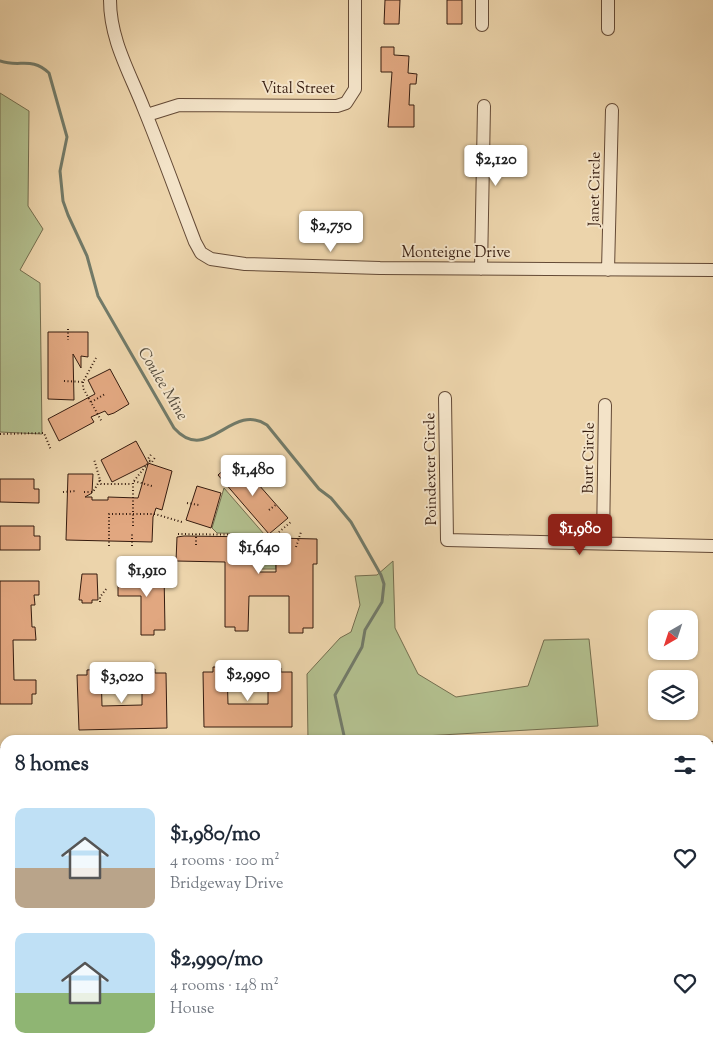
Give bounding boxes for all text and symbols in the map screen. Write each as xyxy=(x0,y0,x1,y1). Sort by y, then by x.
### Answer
street label: Vital Street xyxy=(261,79,335,100)
pin: $2,120 xyxy=(455,144,537,187)
text: $2,120 xyxy=(475,149,517,172)
street label: Janet Circle xyxy=(584,152,607,228)
pin: $2,750 xyxy=(290,210,372,253)
text: $2,750 xyxy=(310,215,352,238)
street label: Monteigne Drive xyxy=(401,243,511,264)
water label: Coulee Mine xyxy=(131,344,193,425)
street label: Poindexter Circle xyxy=(420,412,443,525)
street label: Burt Circle xyxy=(578,422,601,494)
pin: $1,480 xyxy=(212,454,294,497)
text: $1,480 xyxy=(232,459,274,482)
pin: $1,980 xyxy=(539,514,621,556)
text: $1,980 xyxy=(559,518,601,541)
pin: $1,640 xyxy=(218,532,300,575)
text: $1,640 xyxy=(238,537,280,560)
pin: $1,910 xyxy=(106,556,188,598)
text: $1,910 xyxy=(127,560,167,583)
north arrow xyxy=(648,610,698,660)
map controls xyxy=(648,610,698,720)
pin: $2,990 xyxy=(207,660,289,702)
pin: $3,020 xyxy=(81,662,163,704)
text: $2,990 xyxy=(226,664,270,687)
text: $3,020 xyxy=(101,666,143,689)
button: layers xyxy=(648,670,698,720)
text: 8 homes xyxy=(15,750,89,780)
icon: filters xyxy=(671,751,699,779)
text: $1,980/mo xyxy=(170,820,261,850)
icon: home xyxy=(55,828,115,888)
icon: heart xyxy=(671,844,699,872)
text: 4 rooms · 100 m² xyxy=(170,850,280,873)
text: Bridgeway Drive xyxy=(170,873,283,896)
text: $2,990/mo xyxy=(170,945,263,975)
icon: home xyxy=(55,953,115,1013)
icon: heart xyxy=(671,969,699,997)
text: 4 rooms · 148 m² xyxy=(170,975,279,998)
text: House xyxy=(170,998,214,1021)

